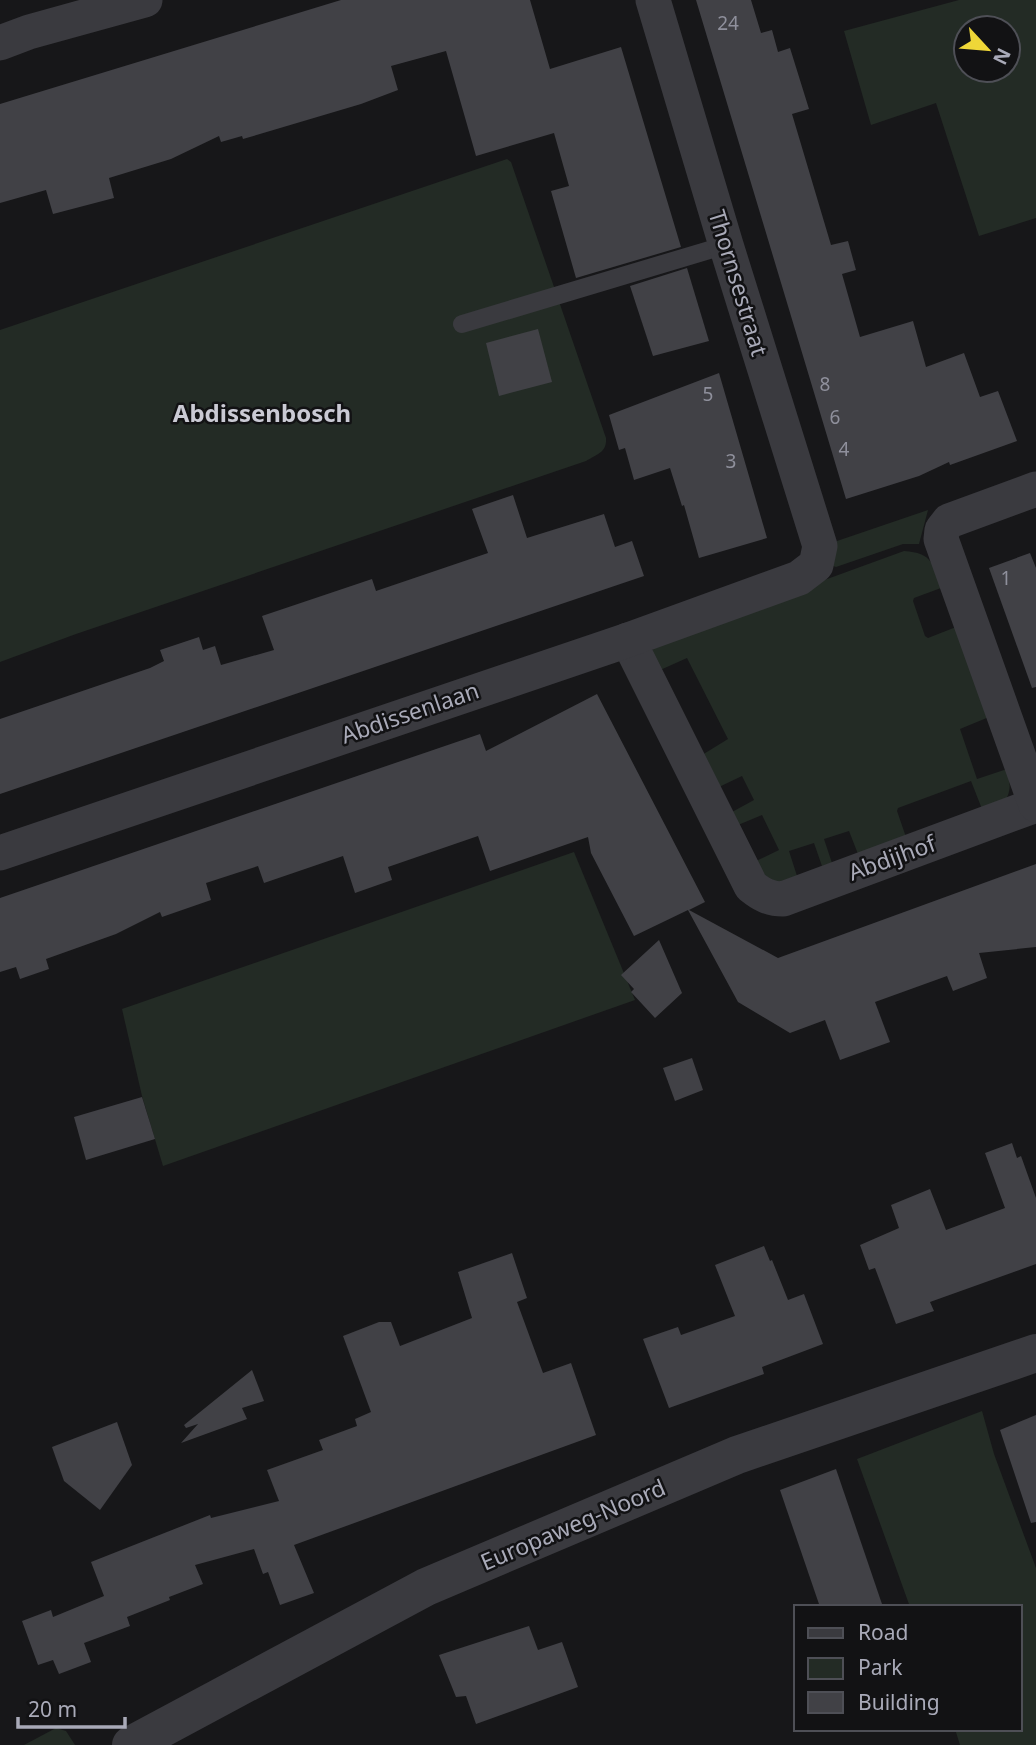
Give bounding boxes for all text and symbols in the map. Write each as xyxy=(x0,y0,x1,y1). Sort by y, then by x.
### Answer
house number: 24 xyxy=(717,10,739,36)
north arrow xyxy=(952,14,1022,84)
text: N xyxy=(987,44,1017,69)
street label: Thornsestraat xyxy=(702,206,776,360)
house number: 8 xyxy=(820,371,830,397)
house number: 5 xyxy=(703,381,713,407)
district label: Abdissenbosch xyxy=(173,396,351,429)
house number: 6 xyxy=(830,404,840,430)
house number: 4 xyxy=(839,436,850,462)
house number: 3 xyxy=(726,448,736,474)
house number: 1 xyxy=(1001,565,1011,591)
street label: Abdissenlaan xyxy=(336,673,483,751)
street label: Abdijhof xyxy=(843,826,941,888)
street label: Europaweg-Noord xyxy=(475,1471,670,1578)
legend xyxy=(794,1605,1022,1731)
text: Road xyxy=(858,1618,908,1646)
text: Park xyxy=(858,1653,903,1681)
scale bar xyxy=(18,1686,124,1730)
text: Building xyxy=(858,1688,940,1716)
text: 20 m xyxy=(28,1695,77,1723)

